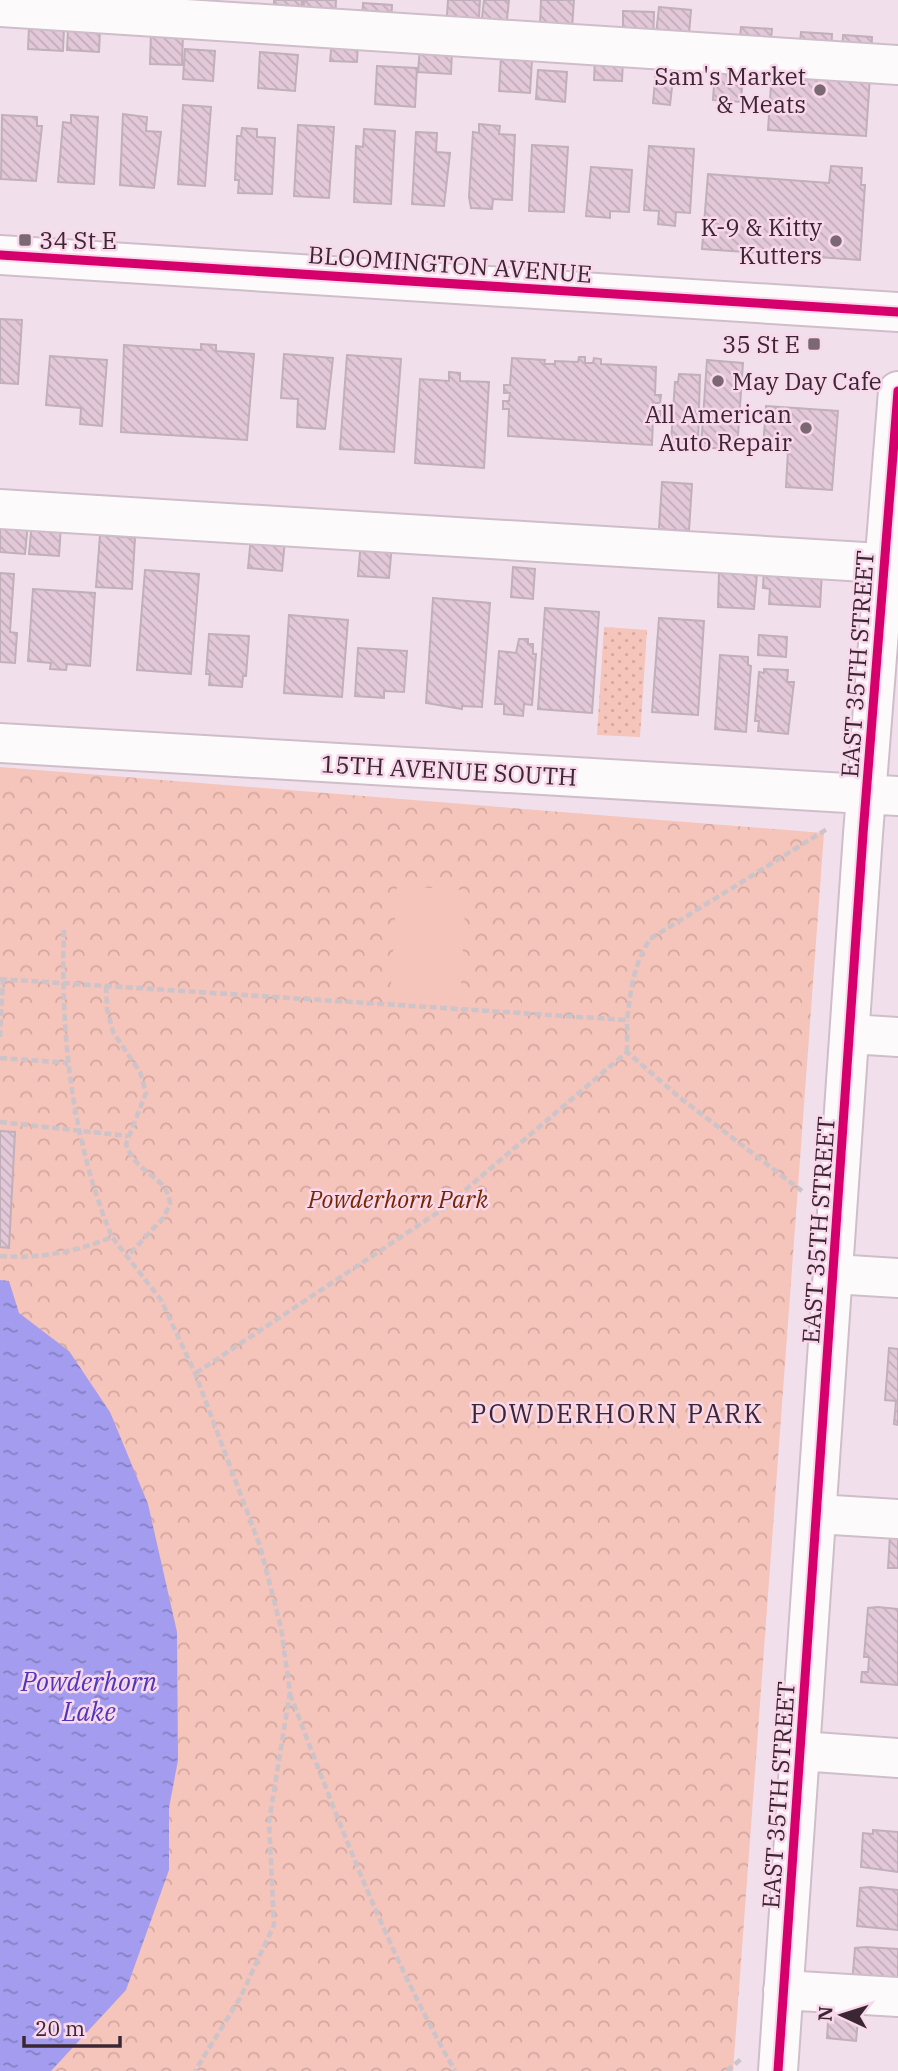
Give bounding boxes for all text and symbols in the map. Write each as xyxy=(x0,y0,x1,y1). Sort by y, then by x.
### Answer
place label: Sam's Market & Meats xyxy=(654,60,806,120)
marker: Sam's Market & Meats xyxy=(812,82,828,98)
place label: K-9 & Kitty Kutters xyxy=(701,211,822,271)
place label: 34 St E xyxy=(39,224,117,256)
marker: 34 St E xyxy=(17,232,33,248)
marker: K-9 & Kitty Kutters xyxy=(828,233,844,249)
street label: BLOOMINGTON AVENUE xyxy=(307,238,593,290)
place label: 35 St E xyxy=(722,328,800,360)
marker: 35 St E xyxy=(806,336,822,352)
place label: May Day Cafe xyxy=(732,365,882,397)
marker: May Day Cafe xyxy=(710,373,726,389)
place label: All American Auto Repair xyxy=(645,398,792,458)
marker: All American Auto Repair xyxy=(798,420,814,436)
street label: EAST 35TH STREET xyxy=(833,549,881,779)
street label: 15TH AVENUE SOUTH xyxy=(320,747,578,793)
street label: EAST 35TH STREET xyxy=(794,1115,842,1345)
park label: Powderhorn Park xyxy=(307,1183,489,1215)
district label: POWDERHORN PARK xyxy=(470,1396,764,1430)
water label: Powderhorn Lake xyxy=(20,1664,157,1728)
street label: EAST 35TH STREET xyxy=(754,1680,802,1910)
north arrow xyxy=(807,1980,877,2050)
scale bar xyxy=(24,2004,121,2048)
text: N xyxy=(813,2005,838,2022)
text: 20 m xyxy=(35,2014,85,2042)

